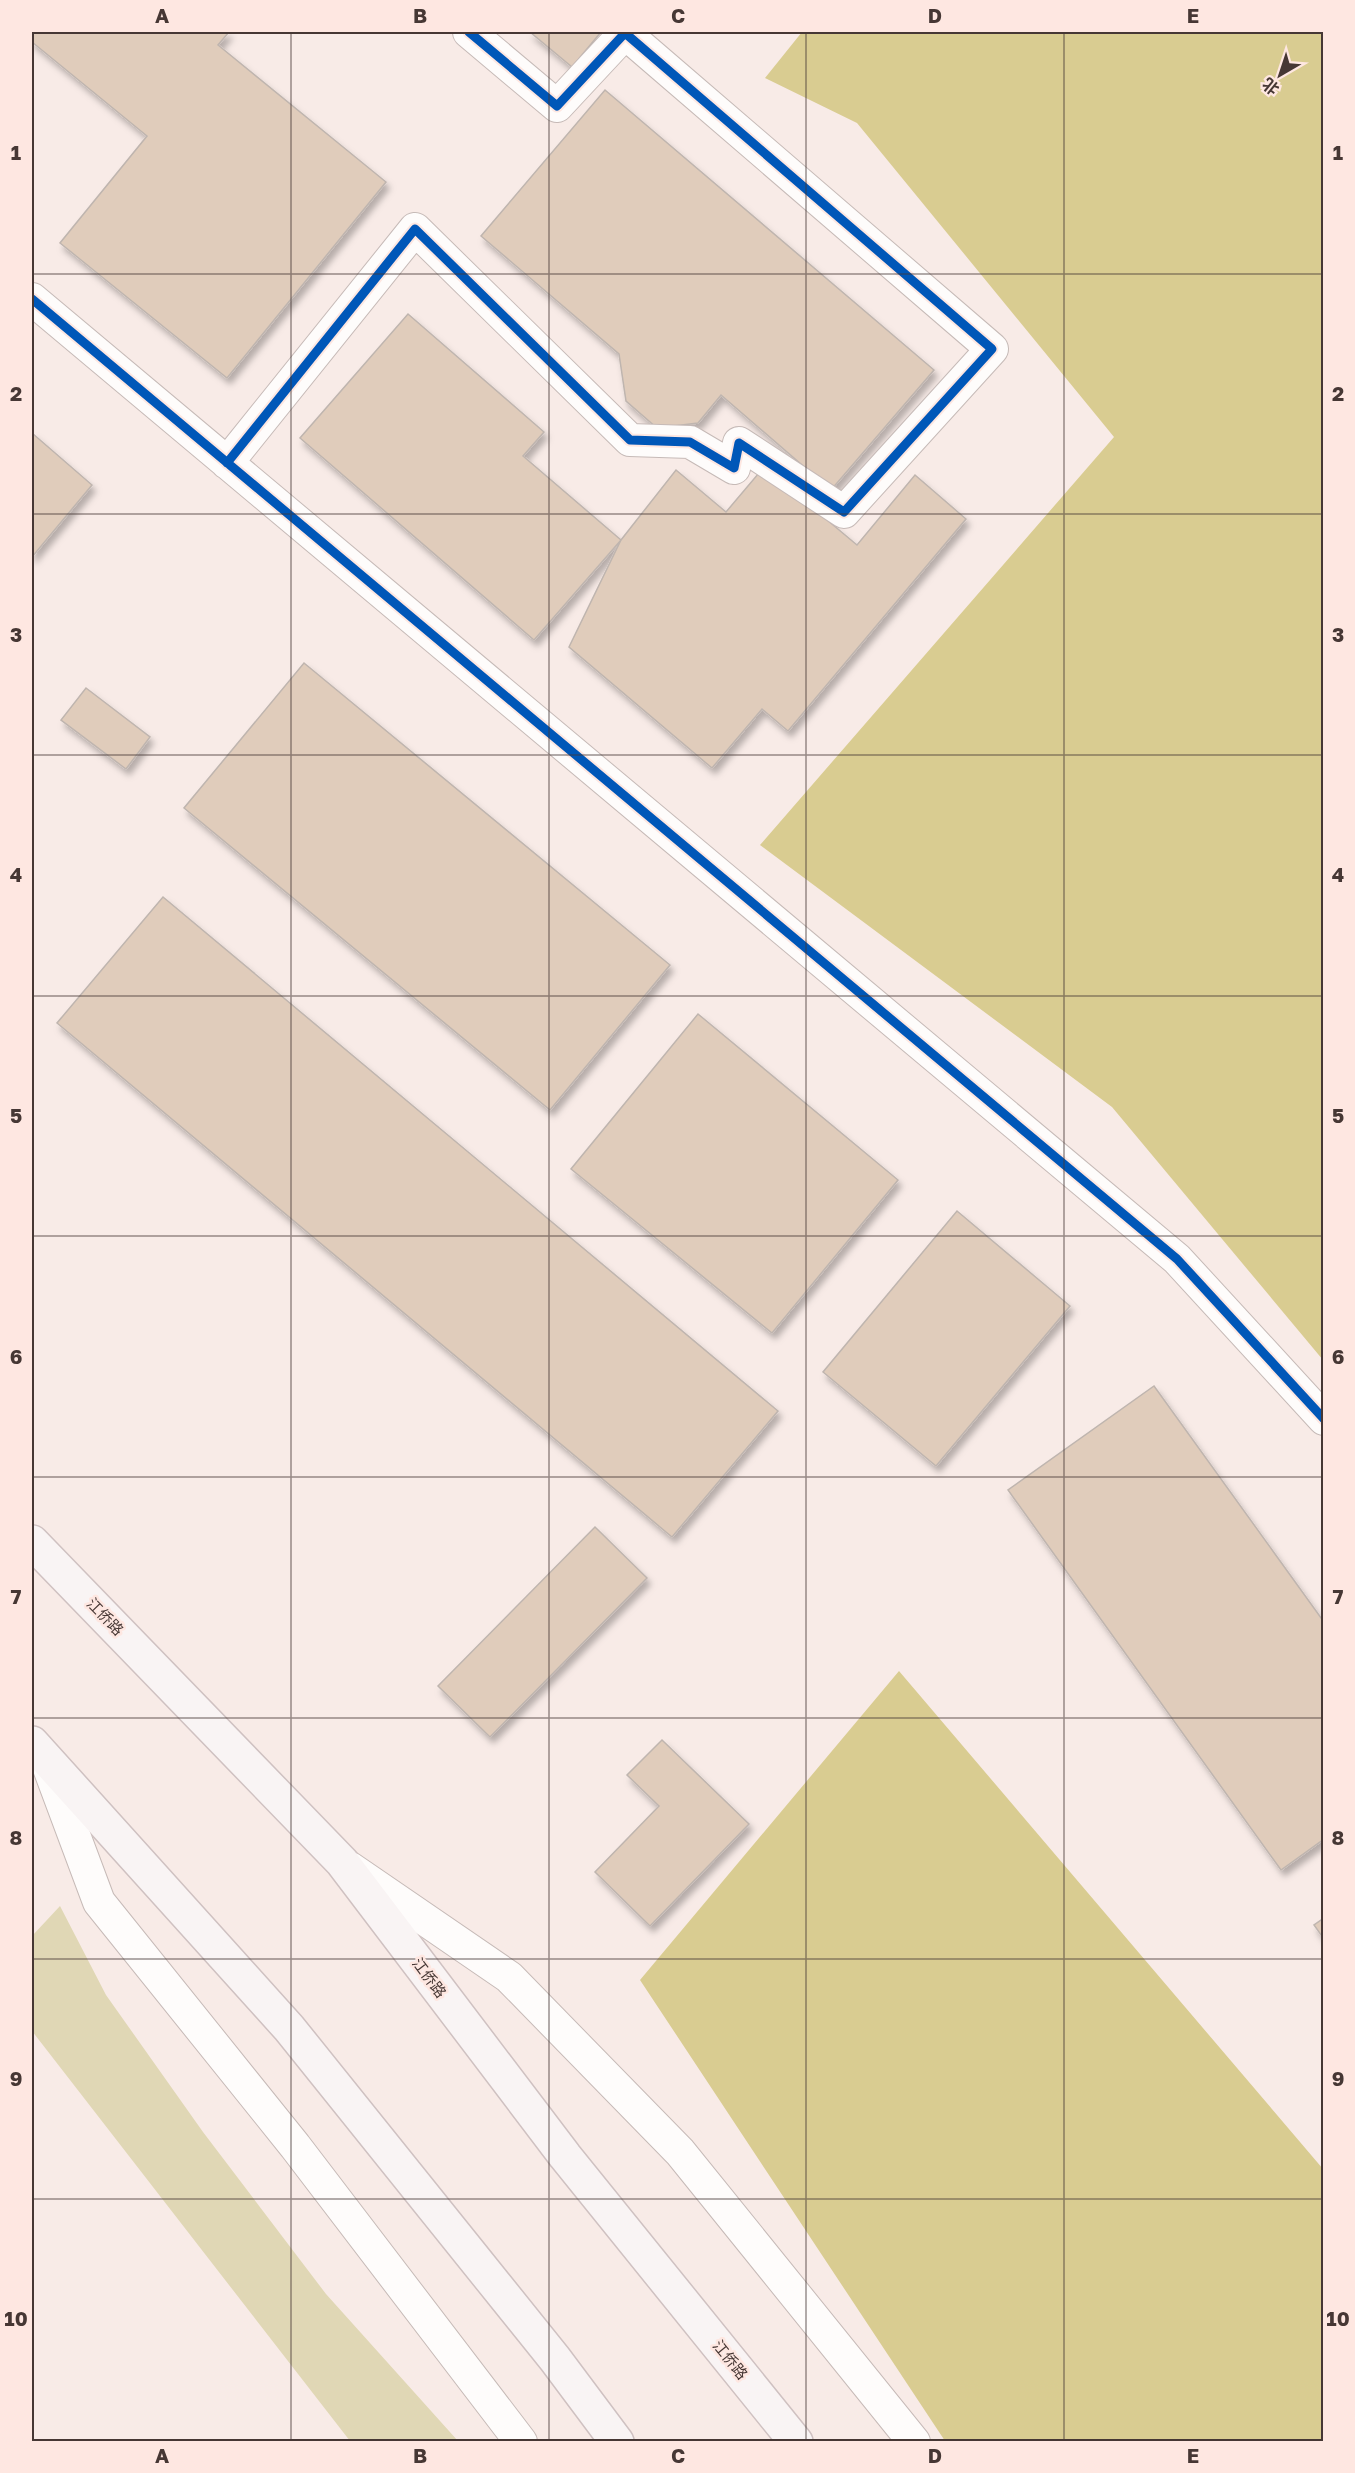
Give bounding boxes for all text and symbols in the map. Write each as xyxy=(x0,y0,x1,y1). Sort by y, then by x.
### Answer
text: A xyxy=(155,3,169,27)
text: B xyxy=(413,3,427,27)
text: C xyxy=(671,3,685,27)
text: D xyxy=(928,3,942,27)
text: E xyxy=(1187,3,1199,27)
north arrow xyxy=(1250,45,1310,105)
text: 北 xyxy=(1258,74,1283,99)
text: 1 xyxy=(11,140,21,164)
text: 1 xyxy=(1333,140,1343,164)
text: 2 xyxy=(10,381,22,405)
text: 2 xyxy=(1332,381,1344,405)
text: 3 xyxy=(10,622,22,646)
text: 3 xyxy=(1332,622,1344,646)
text: 4 xyxy=(10,862,22,886)
text: 4 xyxy=(1332,862,1344,886)
text: 5 xyxy=(10,1103,22,1127)
text: 5 xyxy=(1332,1103,1344,1127)
text: 6 xyxy=(10,1344,22,1368)
text: 6 xyxy=(1332,1344,1344,1368)
text: 7 xyxy=(11,1584,22,1608)
text: 7 xyxy=(1333,1584,1344,1608)
street label: 江侨路 xyxy=(84,1594,128,1639)
text: 8 xyxy=(10,1825,22,1849)
text: 8 xyxy=(1332,1825,1344,1849)
street label: 江侨路 xyxy=(409,1954,451,2001)
text: 9 xyxy=(10,2066,22,2090)
text: 9 xyxy=(1332,2066,1344,2090)
text: 10 xyxy=(4,2306,28,2330)
text: 10 xyxy=(1326,2306,1350,2330)
street label: 江侨路 xyxy=(710,2336,752,2383)
text: A xyxy=(155,2443,169,2467)
text: B xyxy=(413,2443,427,2467)
text: C xyxy=(671,2443,685,2467)
text: D xyxy=(928,2443,942,2467)
text: E xyxy=(1187,2443,1199,2467)

